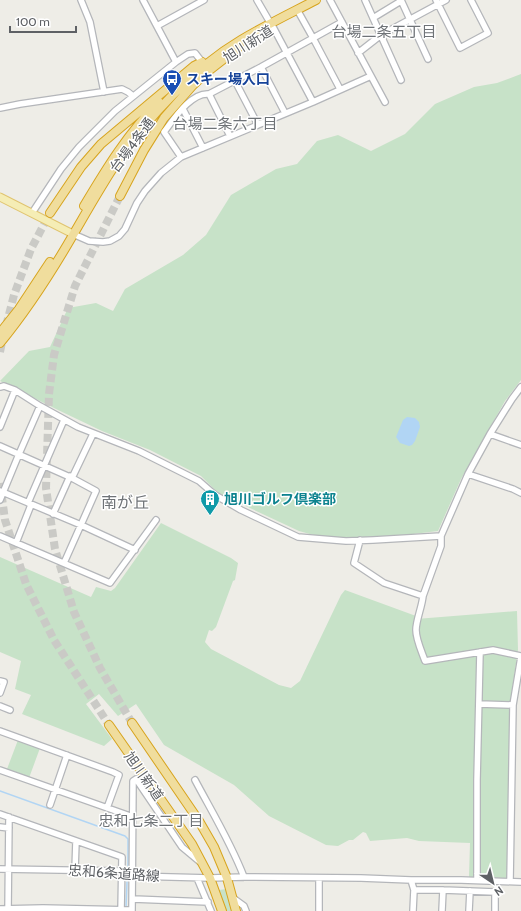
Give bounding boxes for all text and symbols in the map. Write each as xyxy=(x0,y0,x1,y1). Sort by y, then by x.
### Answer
scale bar xyxy=(10,8,76,34)
text: 100 m xyxy=(16,14,50,29)
street label: 旭川新道 xyxy=(220,21,276,67)
district label: 台場二条五丁目 xyxy=(331,23,437,41)
bus stop icon: スキー場入口 xyxy=(161,68,183,96)
place label: スキー場入口 xyxy=(186,70,270,88)
street label: 台場4条通 xyxy=(106,114,158,176)
district label: 台場二条六丁目 xyxy=(172,115,278,133)
building icon: 旭川ゴルフ倶楽部 xyxy=(199,488,221,516)
place label: 旭川ゴルフ倶楽部 xyxy=(224,490,336,508)
district label: 南が丘 xyxy=(101,493,149,512)
street label: 旭川新道 xyxy=(121,748,167,804)
district label: 忠和七条二丁目 xyxy=(98,812,204,830)
street label: 忠和6条道路線 xyxy=(68,861,160,885)
north arrow xyxy=(473,863,513,903)
text: N xyxy=(492,883,506,899)

